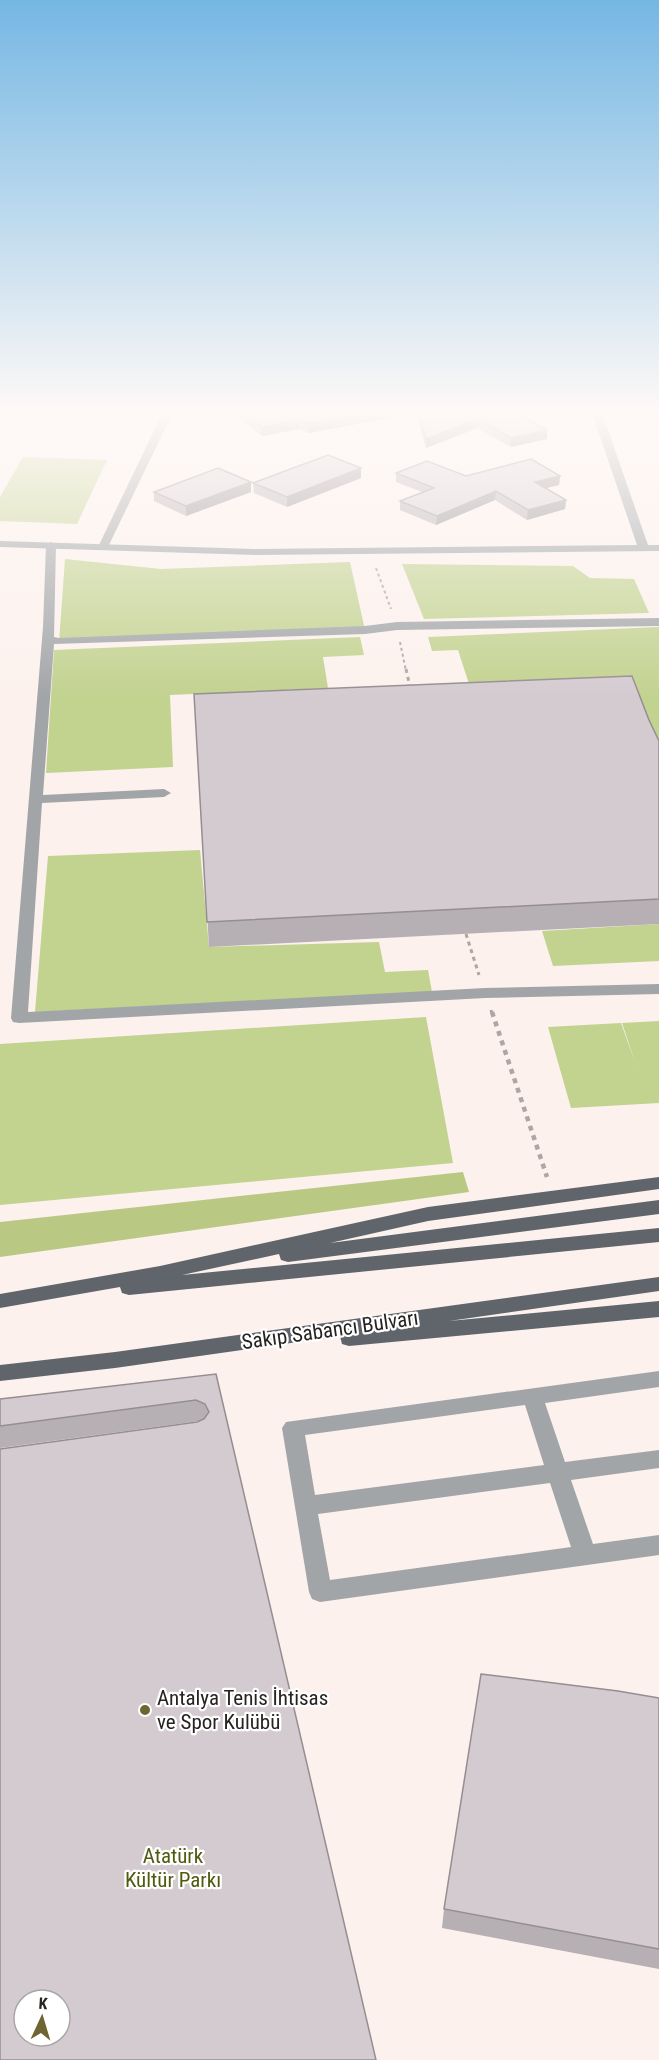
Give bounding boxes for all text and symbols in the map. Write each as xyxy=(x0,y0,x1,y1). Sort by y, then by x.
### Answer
street label: Sakıp Sabancı Bulvarı xyxy=(240,1306,420,1354)
place label: Antalya Tenis İhtisas ve Spor Kulübü xyxy=(157,1686,328,1734)
marker: Antalya Tenis İhtisas ve Spor Kulübü xyxy=(138,1703,152,1717)
park label: Atatürk Kültür Parkı xyxy=(125,1844,221,1892)
north arrow xyxy=(12,1988,72,2048)
text: K xyxy=(38,1994,48,2013)

